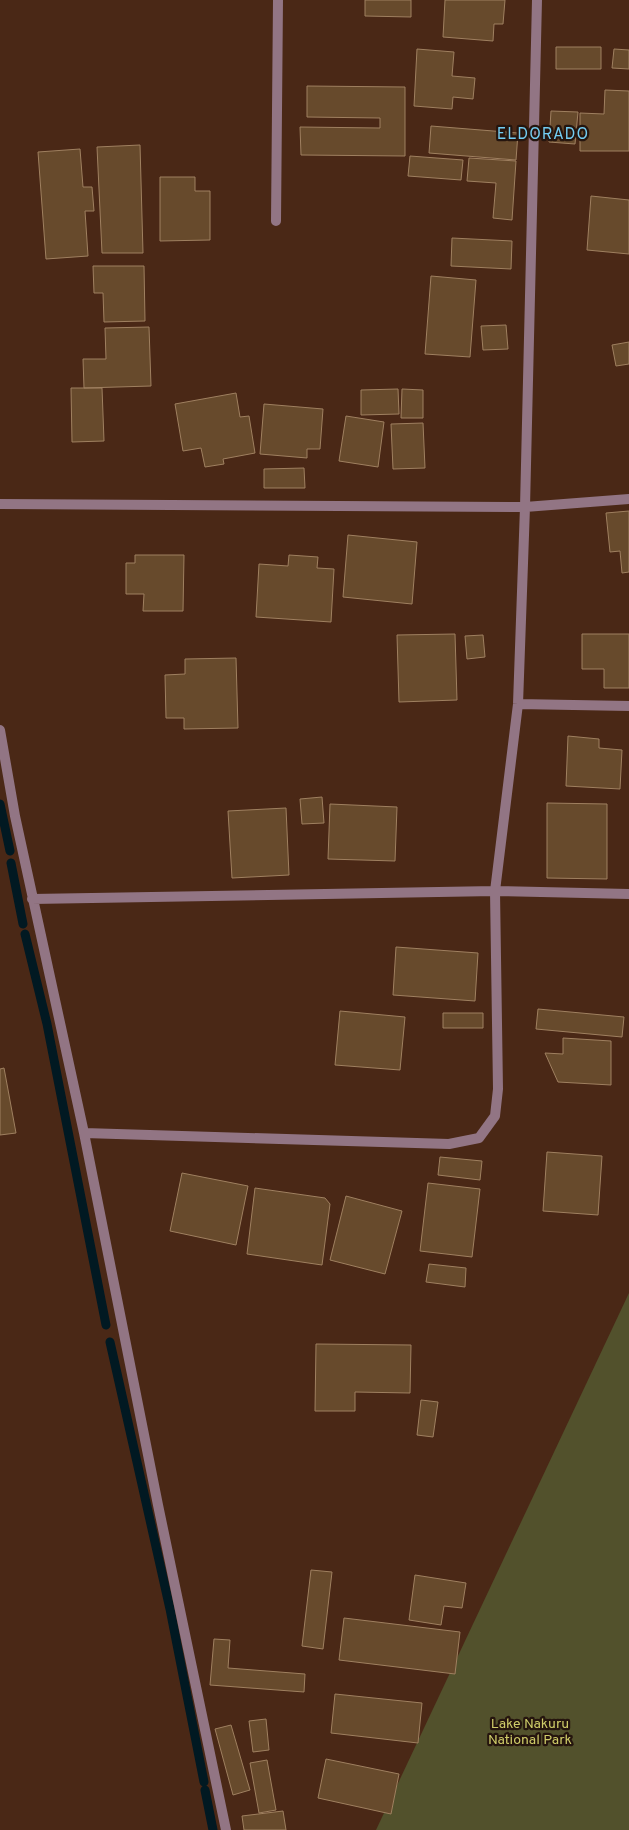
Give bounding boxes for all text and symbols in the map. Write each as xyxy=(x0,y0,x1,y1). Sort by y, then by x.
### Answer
district label: ELDORADO xyxy=(497,125,589,145)
park label: Lake Nakuru National Park xyxy=(488,1716,572,1749)

